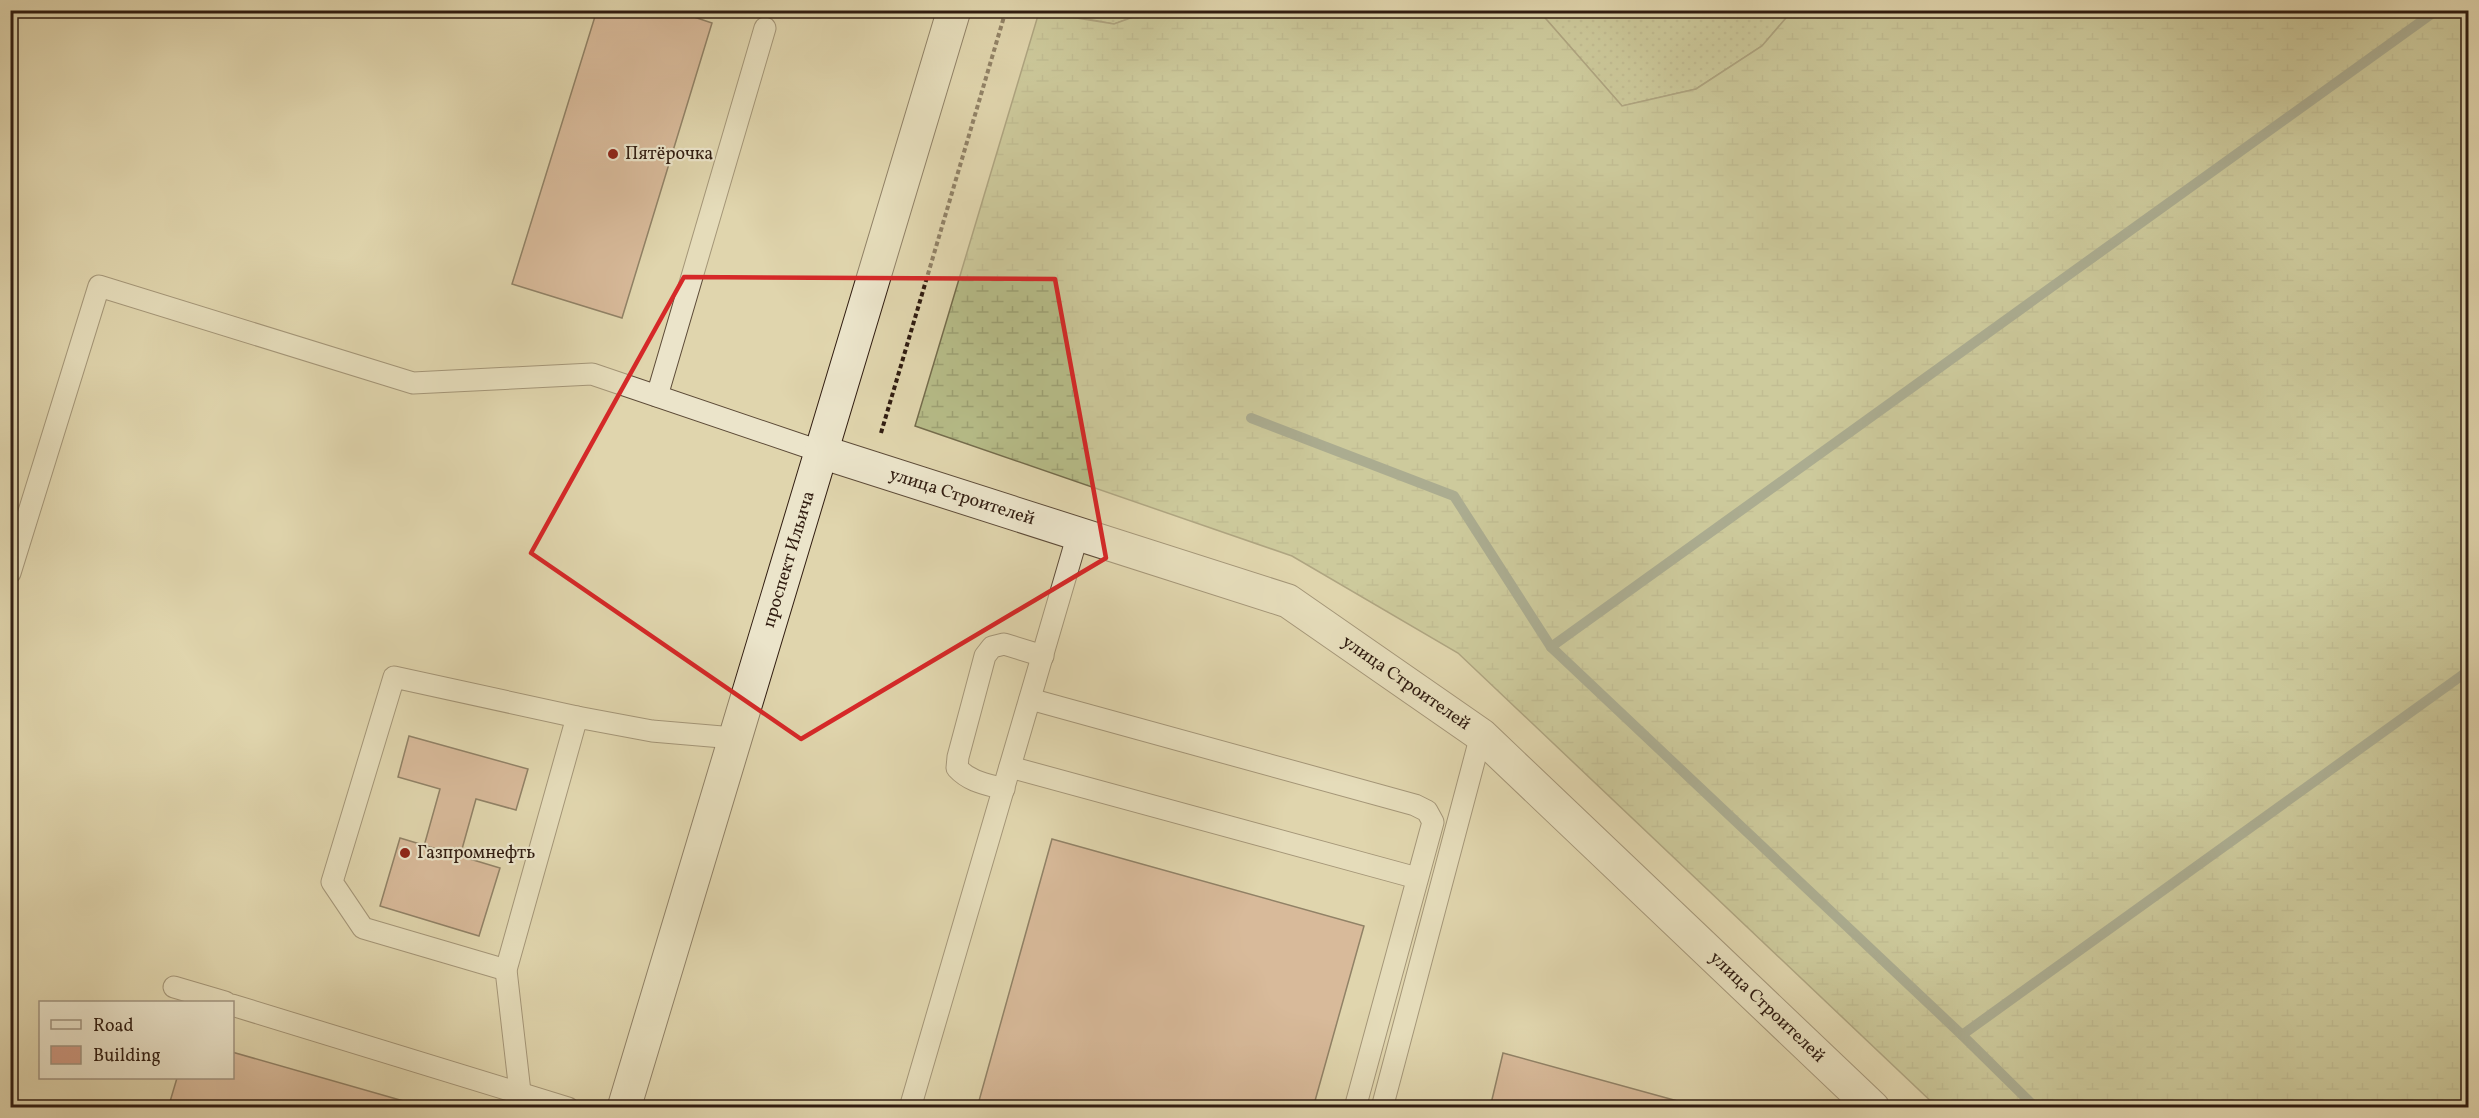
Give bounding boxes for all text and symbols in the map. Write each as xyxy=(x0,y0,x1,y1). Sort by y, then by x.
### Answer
place label: Пятёрочка xyxy=(625,142,713,167)
marker: Пятёрочка xyxy=(606,147,620,161)
street label: улица Строителей xyxy=(886,462,1038,532)
street label: проспект Ильича xyxy=(757,488,821,631)
street label: улица Строителей xyxy=(1337,629,1476,737)
place label: Газпромнефть xyxy=(417,841,535,866)
marker: Газпромнефть xyxy=(398,846,412,860)
street label: улица Строителей xyxy=(1703,946,1831,1068)
legend xyxy=(39,1001,234,1079)
text: Road xyxy=(93,1014,134,1039)
text: Building xyxy=(93,1044,161,1069)

